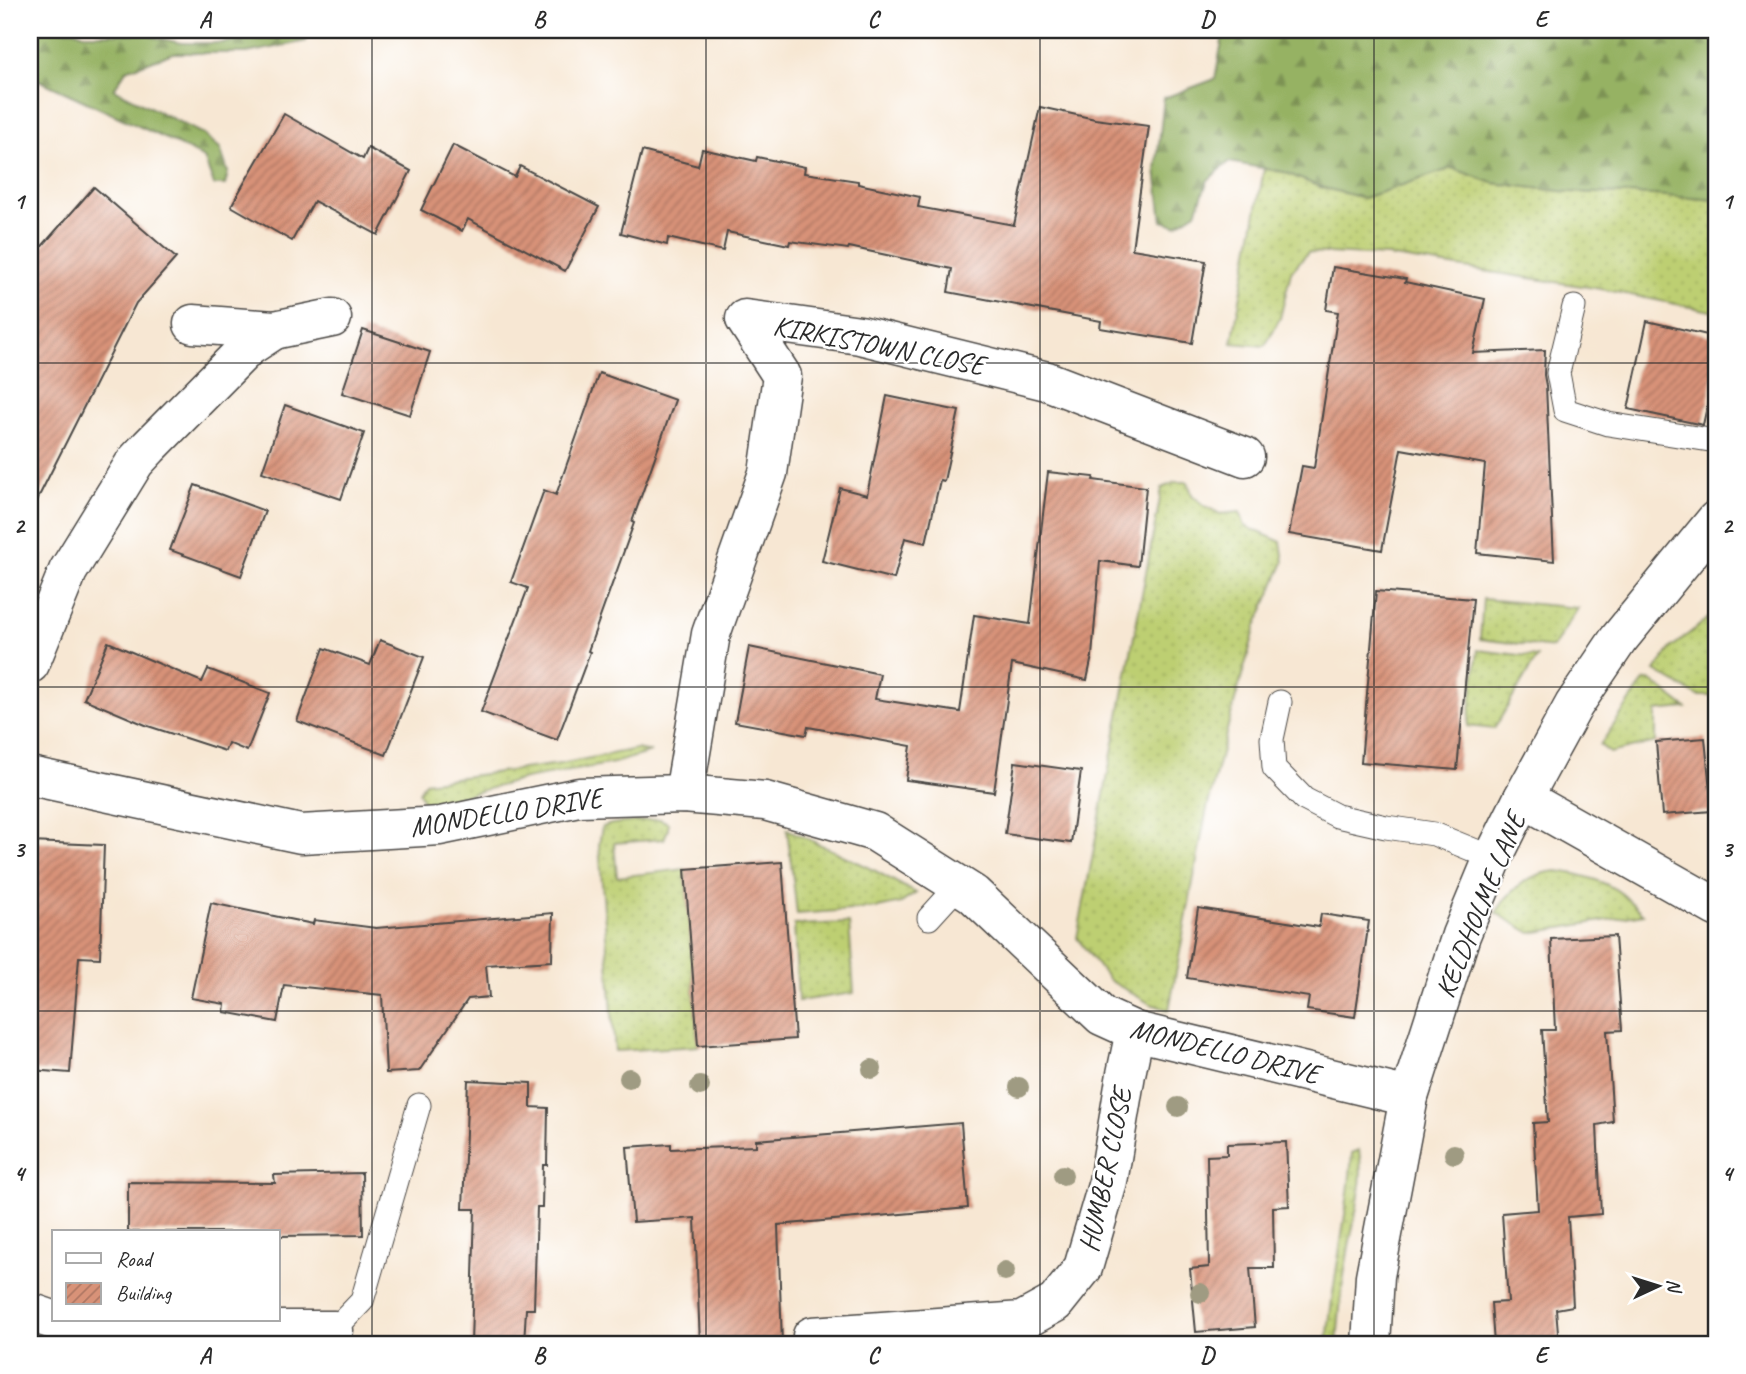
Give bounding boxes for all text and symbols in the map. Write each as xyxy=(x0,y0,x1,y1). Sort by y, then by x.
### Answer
text: A xyxy=(199,5,213,34)
text: B xyxy=(533,5,547,34)
text: C xyxy=(868,5,882,34)
text: D xyxy=(1200,5,1216,34)
text: E xyxy=(1535,5,1551,34)
text: 1 xyxy=(14,187,27,216)
text: 1 xyxy=(1722,187,1735,216)
street label: KIRKISTOWN CLOSE xyxy=(771,307,991,383)
text: 2 xyxy=(14,511,27,540)
text: 2 xyxy=(1722,511,1735,540)
street label: MONDELLO DRIVE xyxy=(408,779,608,844)
street label: KELDHOLME LANE xyxy=(1427,804,1534,1003)
text: 3 xyxy=(14,835,27,864)
text: 3 xyxy=(1722,835,1735,864)
street label: MONDELLO DRIVE xyxy=(1127,1011,1327,1092)
street label: HUMBER CLOSE xyxy=(1071,1082,1140,1255)
text: 4 xyxy=(14,1159,27,1188)
text: 4 xyxy=(1722,1159,1735,1188)
legend xyxy=(52,1230,280,1322)
text: Road xyxy=(116,1246,155,1272)
north arrow xyxy=(1624,1252,1694,1322)
text: N xyxy=(1662,1278,1687,1295)
text: Building xyxy=(116,1280,173,1306)
text: A xyxy=(199,1341,213,1370)
text: B xyxy=(533,1341,547,1370)
text: C xyxy=(868,1341,882,1370)
text: D xyxy=(1200,1341,1216,1370)
text: E xyxy=(1535,1341,1551,1370)

